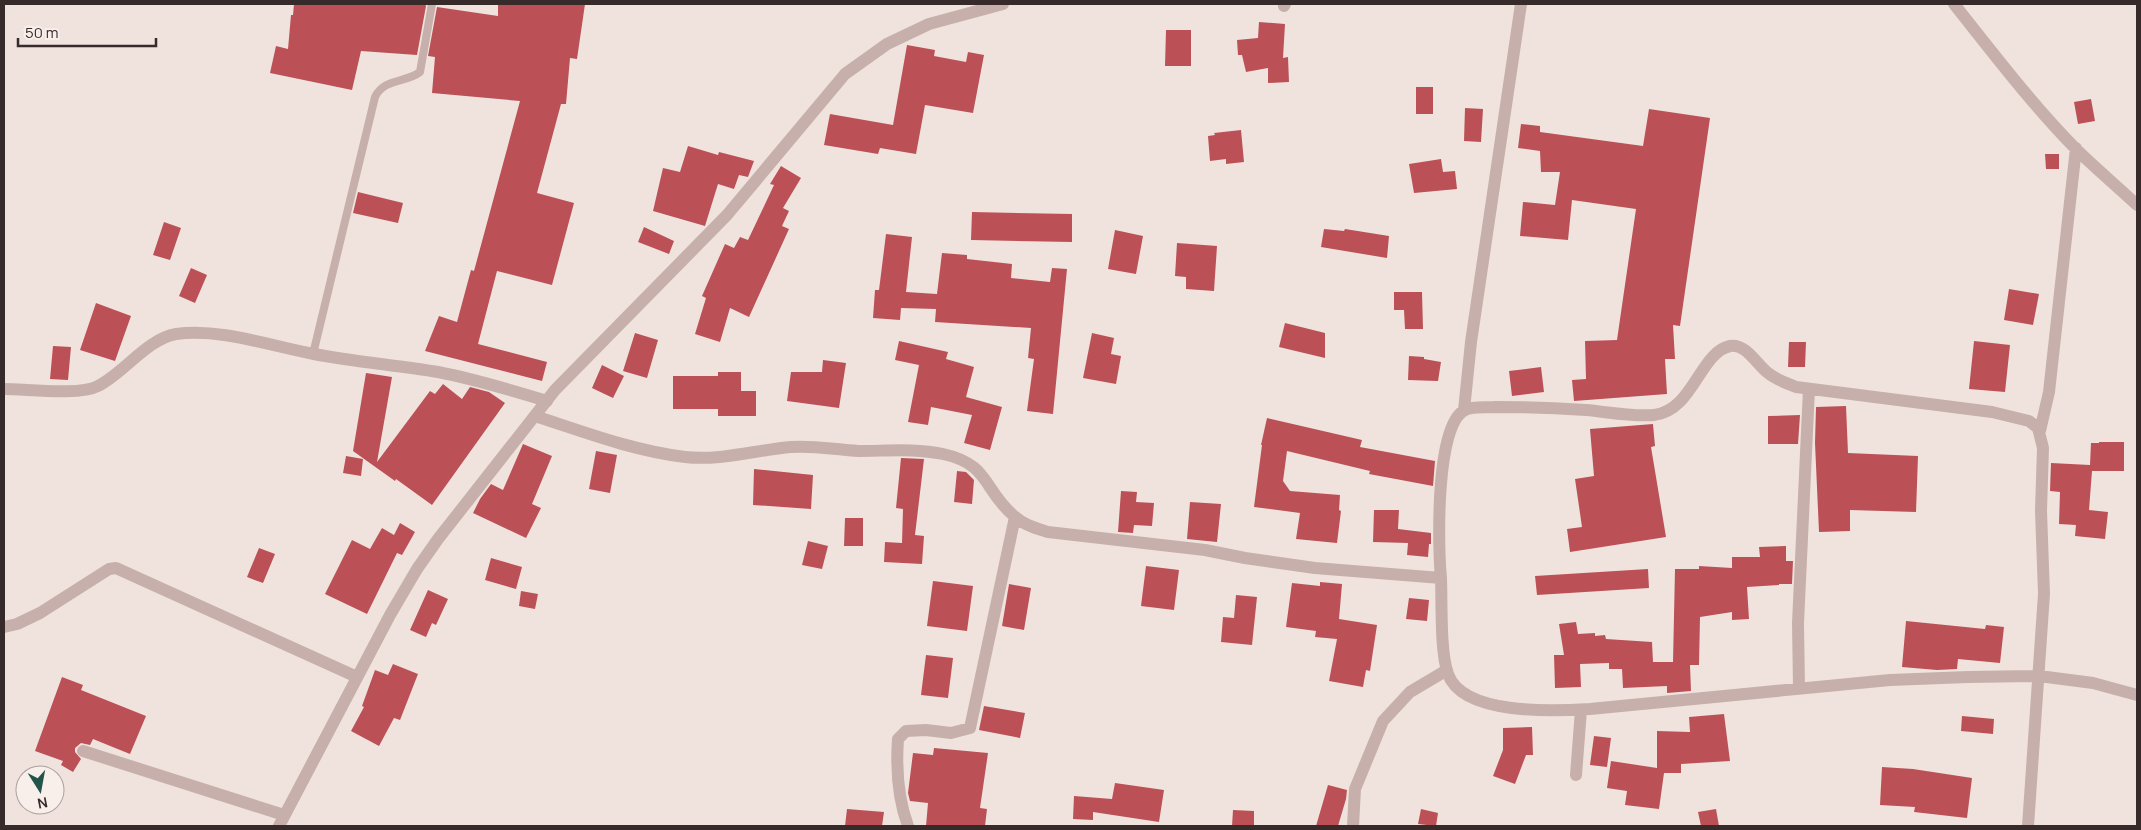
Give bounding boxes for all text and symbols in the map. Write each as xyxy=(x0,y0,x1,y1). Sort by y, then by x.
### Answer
scale bar xyxy=(18,15,155,47)
text: 50 m xyxy=(25,22,59,43)
north arrow xyxy=(15,765,65,815)
text: N xyxy=(36,793,49,814)

